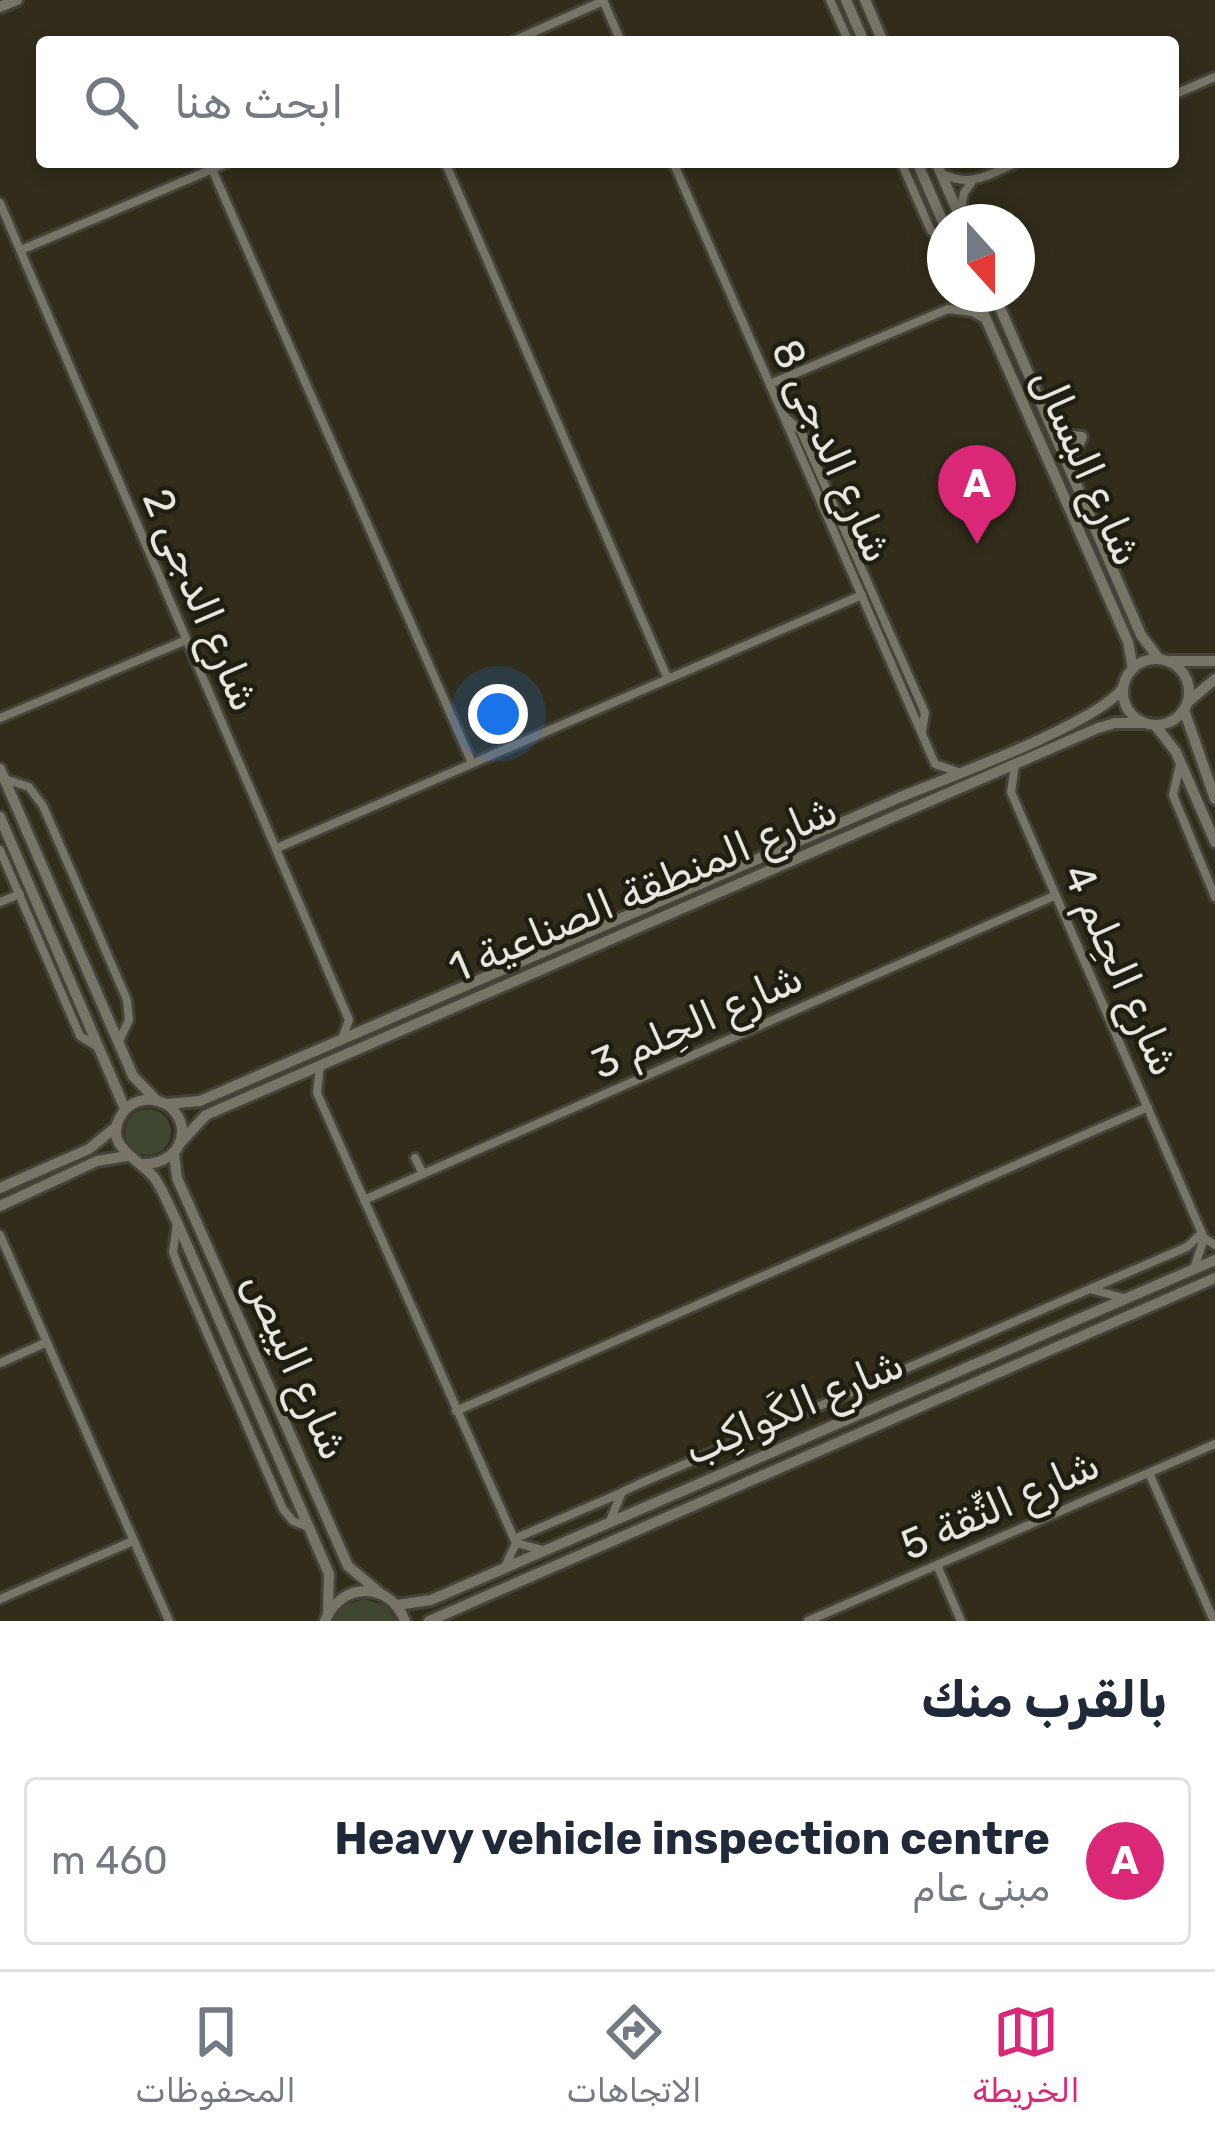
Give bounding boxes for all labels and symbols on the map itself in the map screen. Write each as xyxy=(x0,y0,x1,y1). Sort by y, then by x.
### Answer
north arrow xyxy=(927,204,1035,312)
street label: شارع الدجى 8 xyxy=(757,332,903,572)
street label: شارع البسال xyxy=(1018,361,1153,575)
pin: A xyxy=(938,445,1016,544)
street label: شارع الدجى 2 xyxy=(128,481,270,720)
your location xyxy=(468,684,528,744)
street label: شارع المنطقة الصناعية 1 xyxy=(441,785,846,997)
street label: شارع الحِلم 4 xyxy=(1048,856,1190,1085)
street label: شارع الحِلم 3 xyxy=(584,952,812,1093)
street label: شارع البِيص xyxy=(229,1264,360,1469)
street label: شارع الكَواكِب xyxy=(677,1338,913,1479)
street label: شارع الثِّقة 5 xyxy=(893,1439,1109,1575)

